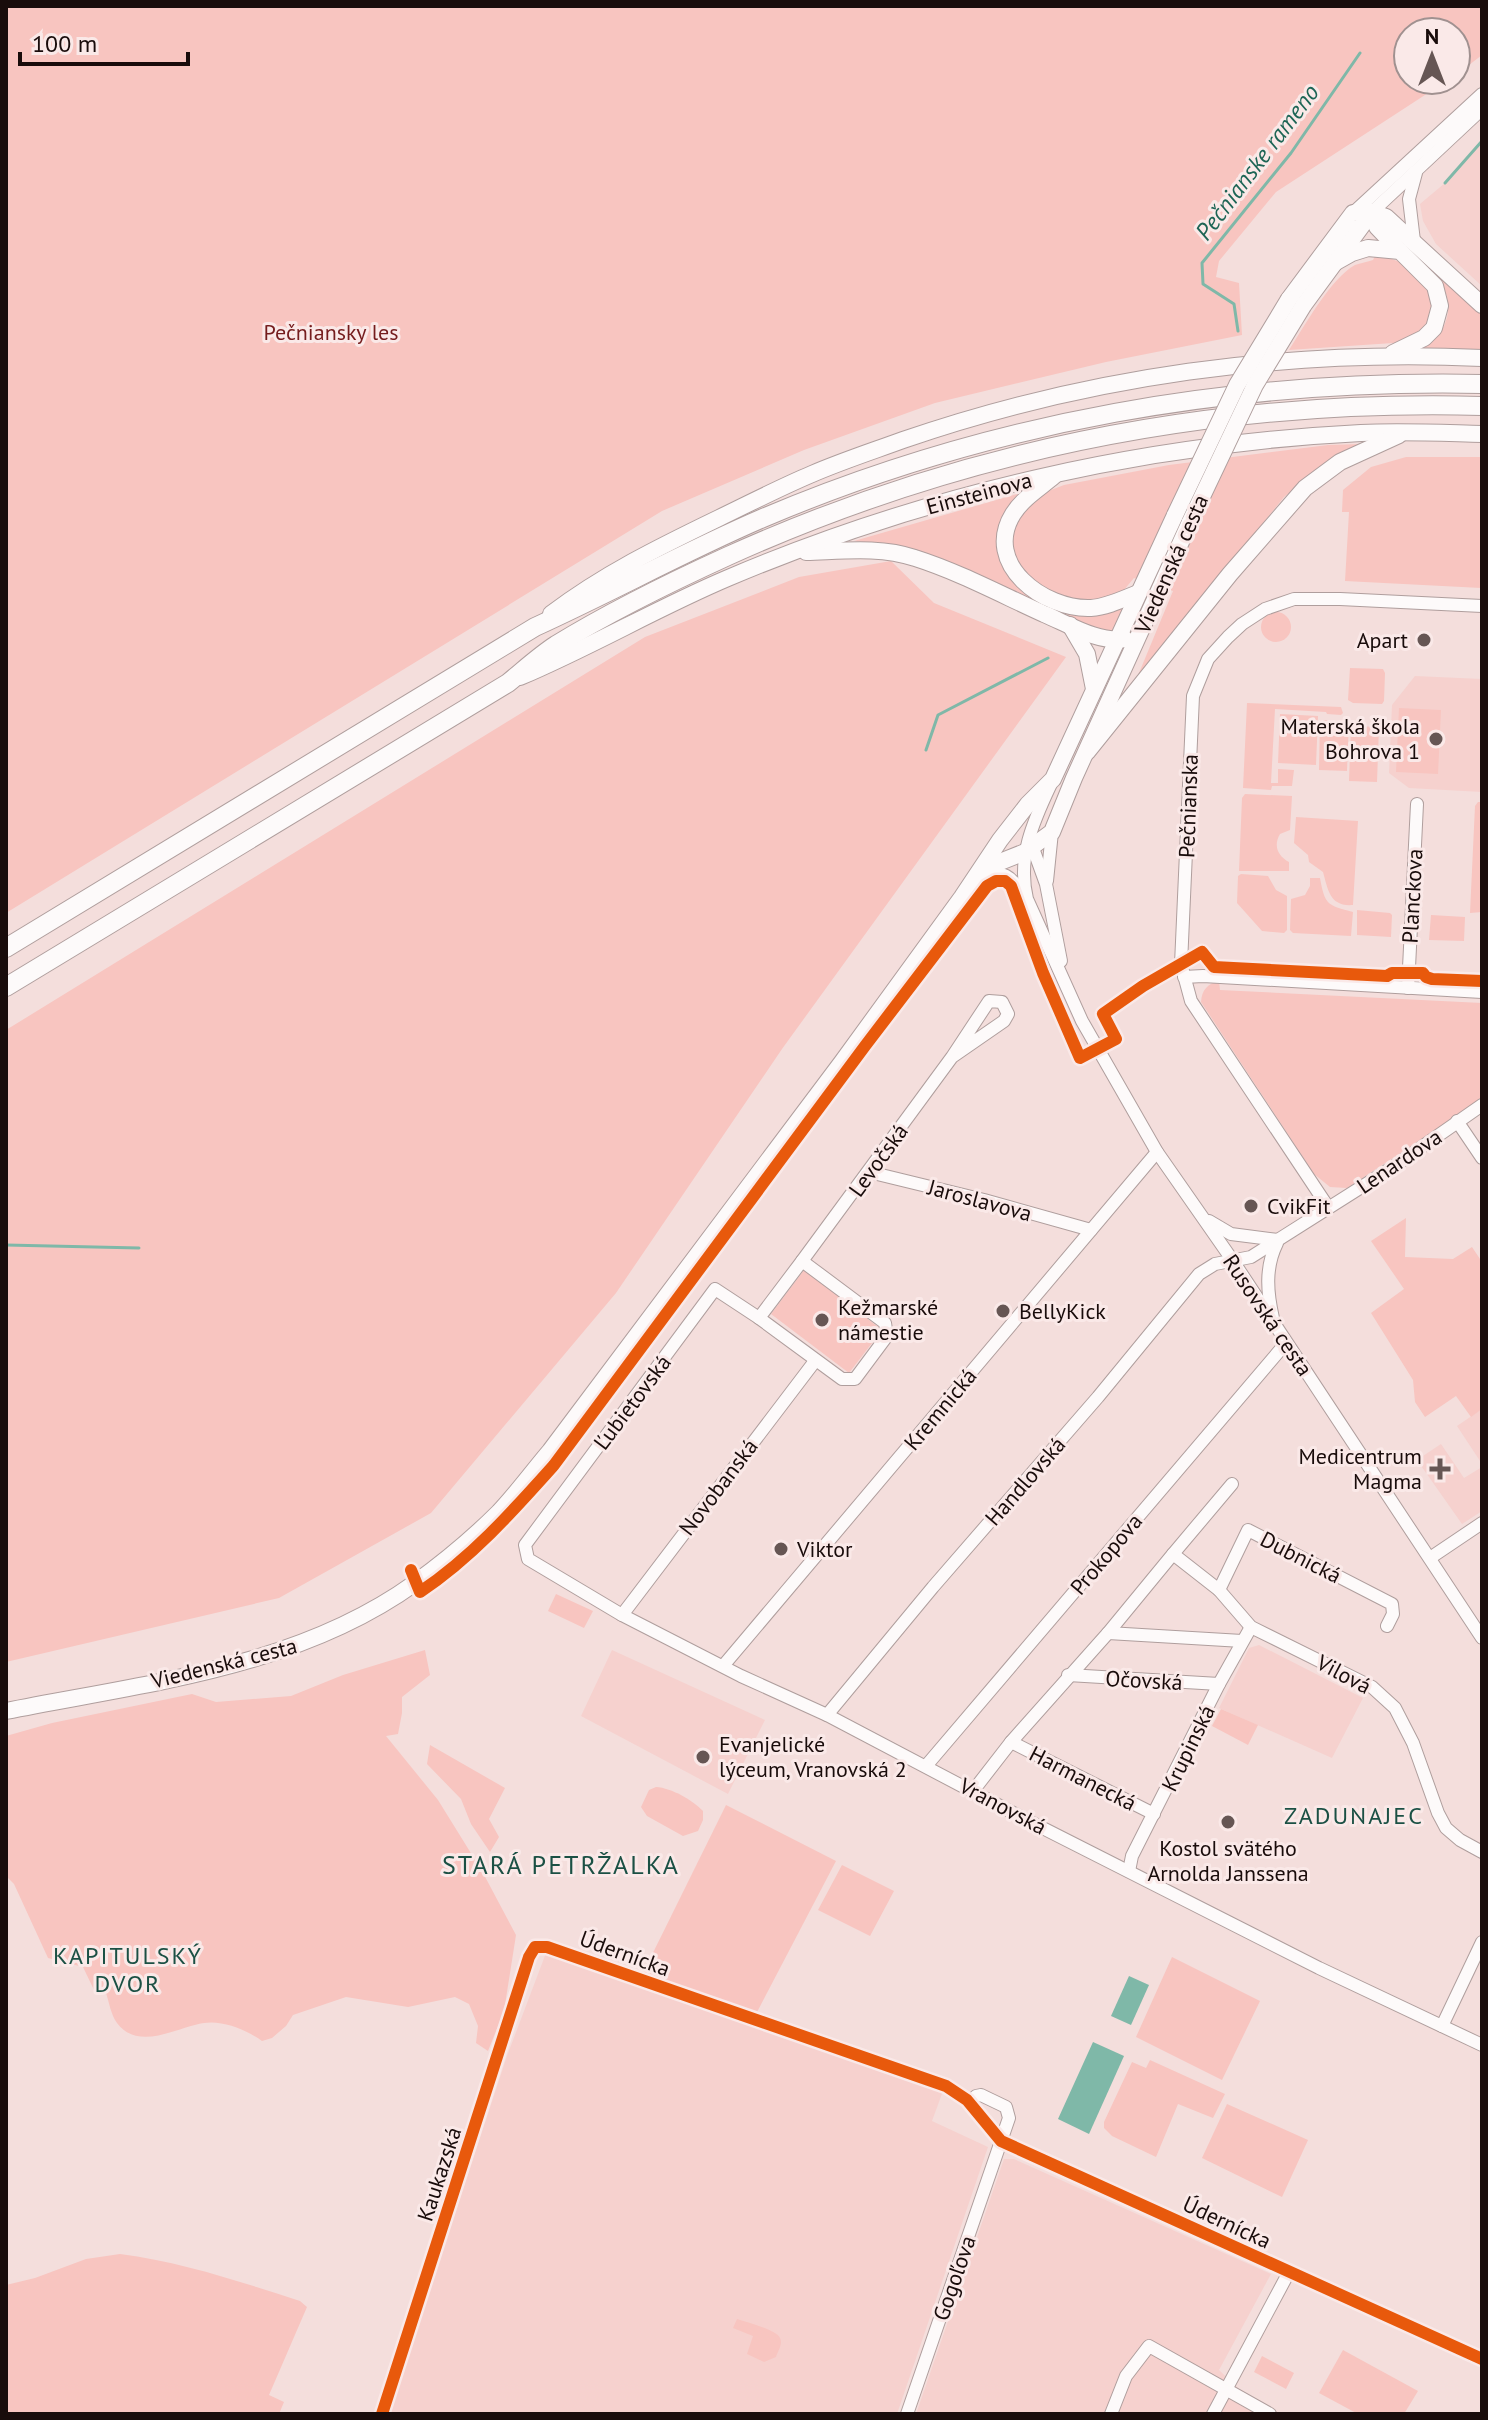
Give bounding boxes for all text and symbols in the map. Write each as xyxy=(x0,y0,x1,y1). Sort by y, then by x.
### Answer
scale bar xyxy=(20,16,188,66)
north arrow xyxy=(1392,16,1472,96)
text: N xyxy=(1425,22,1439,50)
text: 100 m xyxy=(32,28,97,59)
water label: Pečnianske rameno xyxy=(1188,78,1326,246)
park label: Pečniansky les xyxy=(263,318,399,346)
street label: Einsteinova xyxy=(923,465,1035,521)
street label: Viedenská cesta xyxy=(1127,490,1214,639)
place label: Apart xyxy=(1357,626,1409,654)
marker: Apart xyxy=(1415,631,1433,649)
place label: Materská škola Bohrova 1 xyxy=(1281,712,1420,765)
marker: Materská škola Bohrova 1 xyxy=(1427,730,1445,748)
street label: Pečnianska xyxy=(1172,754,1204,858)
street label: Planckova xyxy=(1396,848,1428,944)
street label: Levočská xyxy=(842,1118,914,1202)
street label: Lenardova xyxy=(1351,1122,1447,1200)
street label: Jaroslavova xyxy=(924,1172,1035,1227)
place label: CvikFit xyxy=(1267,1192,1331,1220)
marker: CvikFit xyxy=(1242,1197,1260,1215)
street label: Rusovská cesta xyxy=(1217,1249,1319,1381)
place label: Kežmarské námestie xyxy=(838,1293,938,1346)
place label: BellyKick xyxy=(1019,1297,1106,1325)
marker: BellyKick xyxy=(994,1302,1012,1320)
marker: Kežmarské námestie xyxy=(813,1311,831,1329)
street label: Ľubietovská xyxy=(587,1349,677,1455)
street label: Kremnická xyxy=(898,1362,982,1456)
street label: Handlovská xyxy=(979,1431,1071,1531)
street label: Novobanská xyxy=(673,1433,763,1541)
place label: Medicentrum Magma xyxy=(1298,1442,1422,1495)
marker: Medicentrum Magma xyxy=(1429,1458,1451,1480)
street label: Prokopova xyxy=(1064,1508,1148,1600)
street label: Dubnická xyxy=(1256,1525,1346,1589)
place label: Viktor xyxy=(796,1535,853,1563)
marker: Viktor xyxy=(772,1540,790,1558)
street label: Viedenská cesta xyxy=(147,1631,300,1695)
street label: Vilová xyxy=(1311,1648,1376,1700)
street label: Očovská xyxy=(1105,1664,1183,1696)
street label: Krupinská xyxy=(1155,1700,1221,1796)
place label: Evanjelické lýceum, Vranovská 2 xyxy=(719,1730,907,1783)
street label: Harmanecká xyxy=(1025,1739,1141,1817)
marker: Evanjelické lýceum, Vranovská 2 xyxy=(694,1748,712,1766)
street label: Vranovská xyxy=(954,1771,1051,1841)
district label: ZADUNAJEC xyxy=(1284,1800,1424,1831)
marker: Kostol svätého Arnolda Janssena xyxy=(1219,1813,1237,1831)
place label: Kostol svätého Arnolda Janssena xyxy=(1147,1834,1309,1887)
district label: STARÁ PETRŽALKA xyxy=(442,1848,680,1881)
street label: Údernícka xyxy=(576,1924,674,1982)
district label: KAPITULSKÝ DVOR xyxy=(53,1940,203,1999)
street label: Kaukazská xyxy=(411,2123,467,2225)
street label: Údernícka xyxy=(1178,2189,1276,2255)
street label: Gogoľova xyxy=(926,2232,982,2324)

